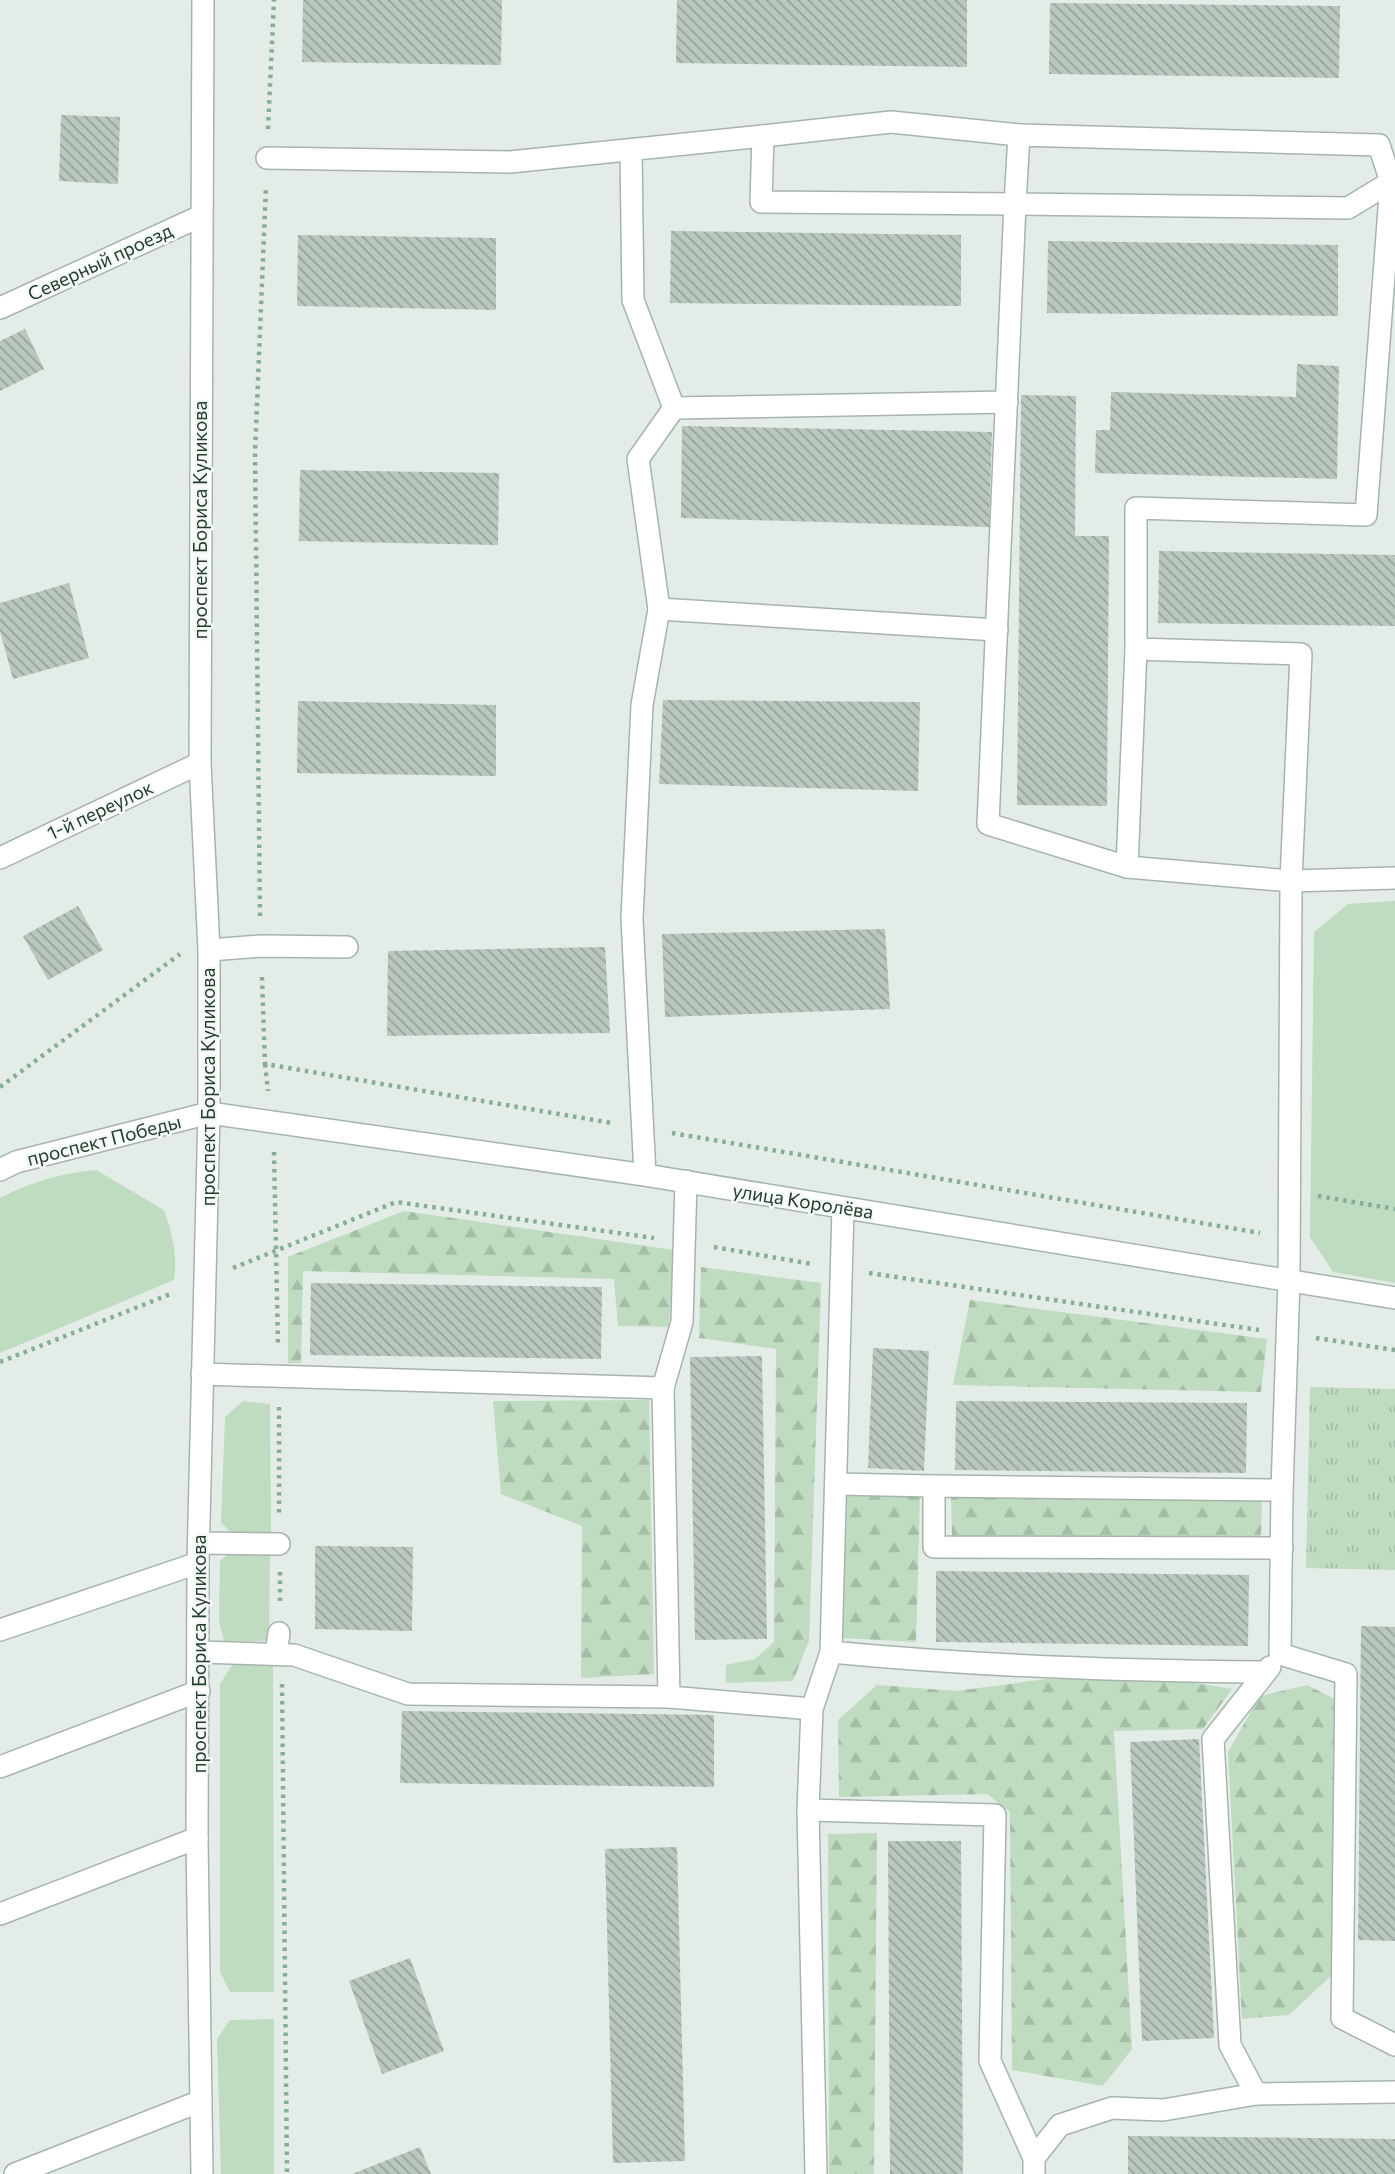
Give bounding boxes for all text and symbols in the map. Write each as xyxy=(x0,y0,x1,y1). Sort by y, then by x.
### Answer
street label: Северный проезд xyxy=(24,218,176,305)
street label: проспект Бориса Куликова xyxy=(188,401,211,639)
street label: 1-й переулок xyxy=(43,775,156,844)
street label: проспект Бориса Куликова xyxy=(196,968,219,1206)
street label: проспект Победы xyxy=(24,1109,183,1170)
street label: улица Королёва xyxy=(731,1178,875,1223)
street label: проспект Бориса Куликова xyxy=(187,1535,210,1773)

